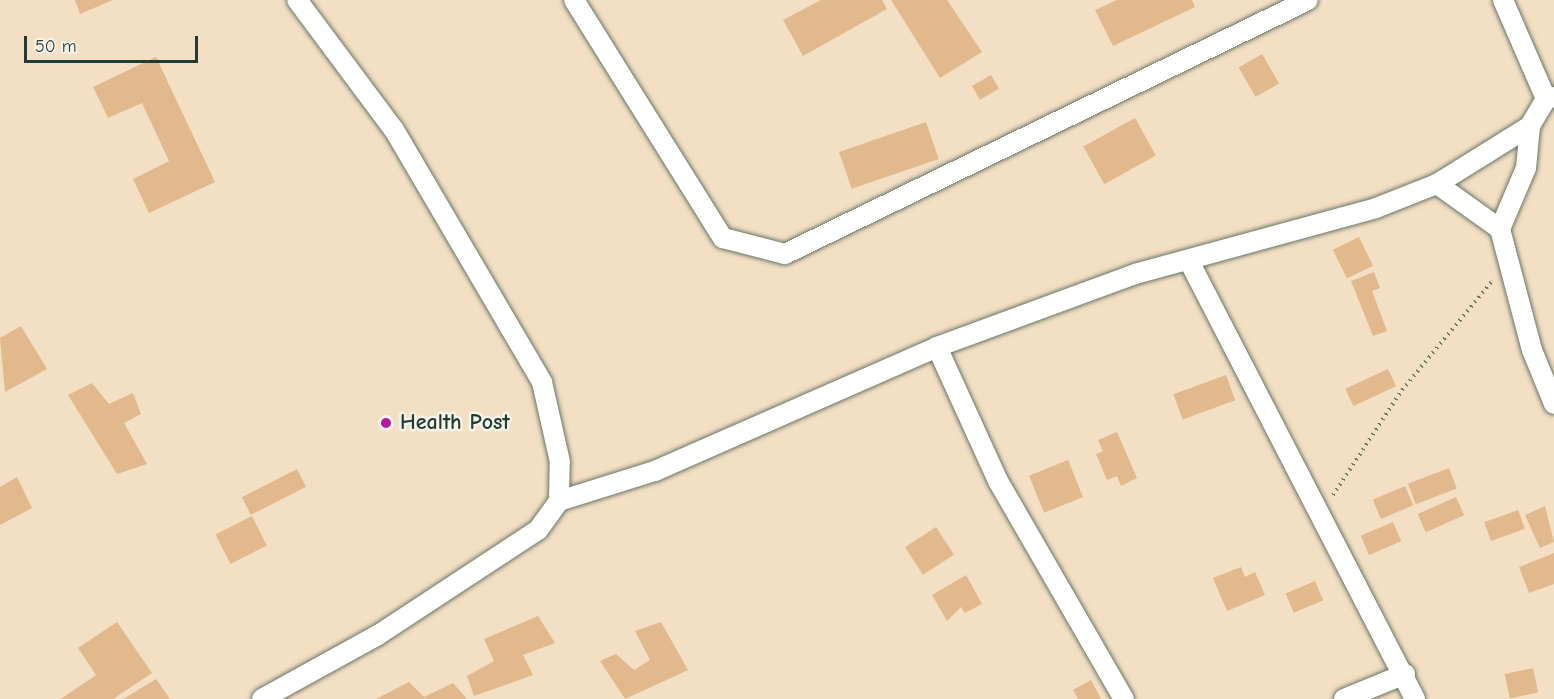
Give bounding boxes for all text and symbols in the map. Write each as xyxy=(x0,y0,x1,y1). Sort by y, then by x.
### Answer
scale bar xyxy=(27,24,201,62)
text: 50 m xyxy=(35,36,77,57)
place label: Health Post xyxy=(400,410,510,436)
marker: Health Post xyxy=(377,414,395,432)

